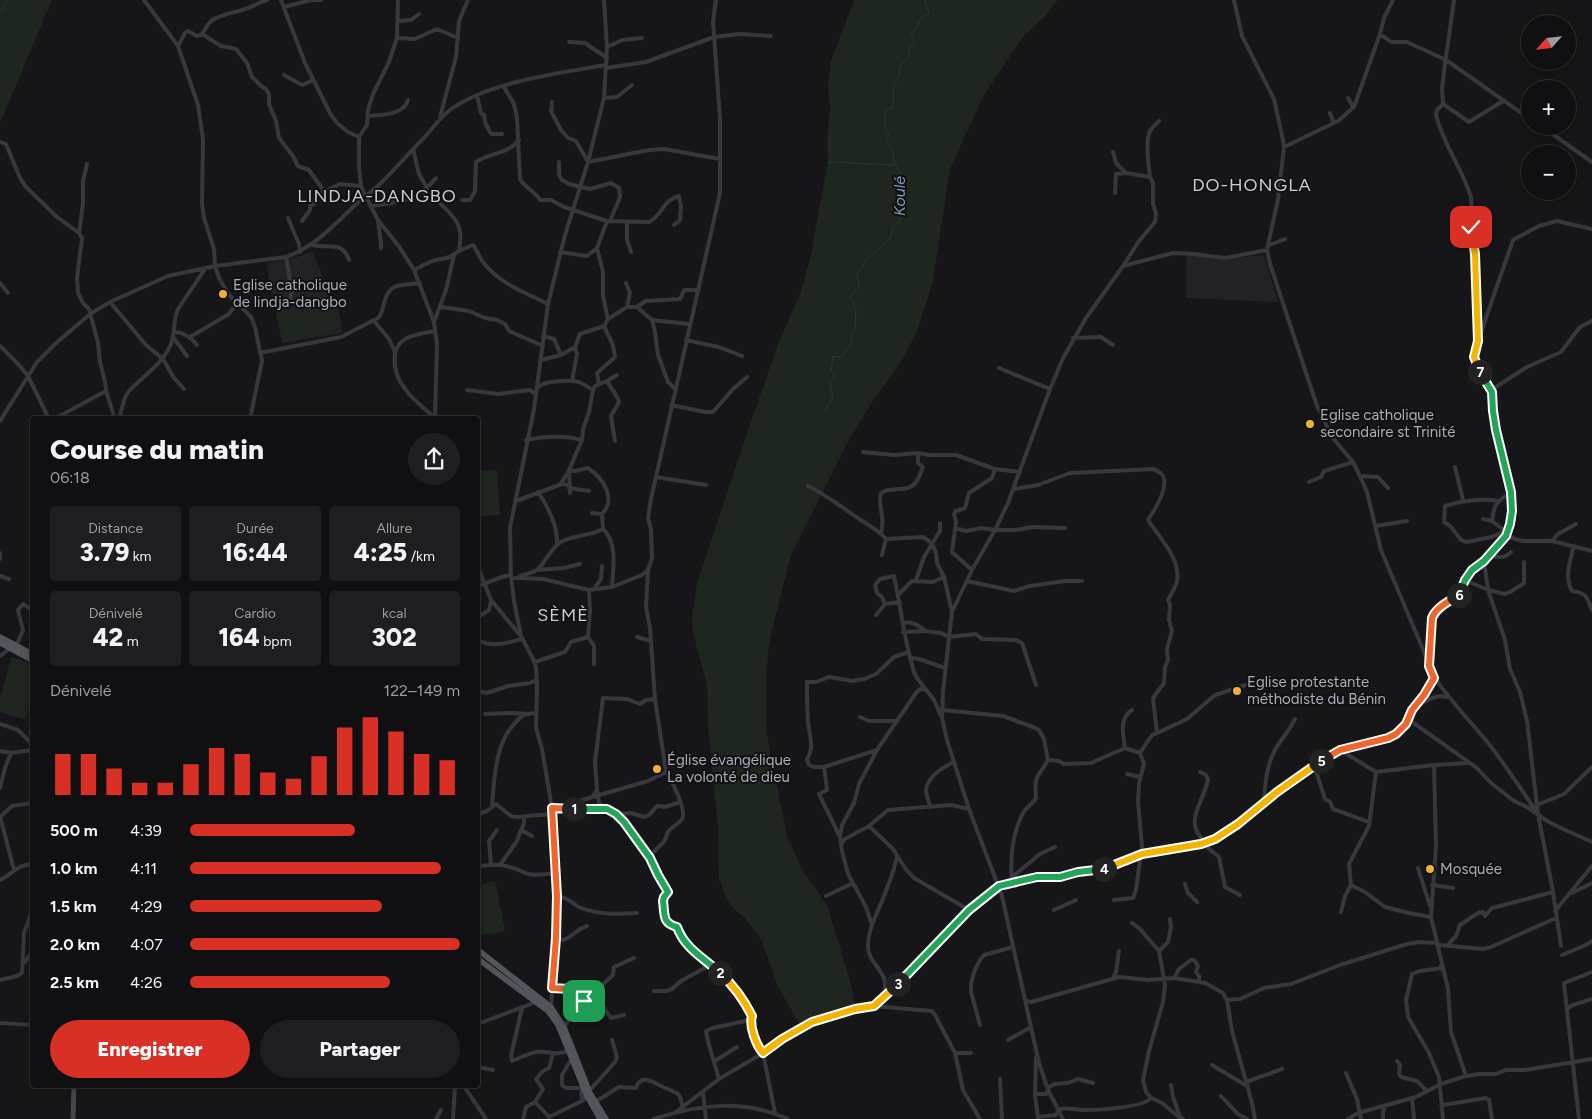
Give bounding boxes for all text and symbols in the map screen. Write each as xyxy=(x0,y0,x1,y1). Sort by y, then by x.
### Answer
north arrow xyxy=(1521,15,1576,70)
map controls xyxy=(1521,15,1576,200)
button: + xyxy=(1521,80,1576,135)
button: − xyxy=(1521,145,1576,200)
district label: DO-HONGLA xyxy=(1192,174,1312,196)
water label: Koulé xyxy=(890,176,909,216)
district label: LINDJA-DANGBO xyxy=(297,185,457,207)
pin xyxy=(1450,206,1492,248)
icon: check xyxy=(1457,213,1485,241)
place label: Eglise catholique de lindja-dangbo xyxy=(233,276,347,311)
marker: Eglise catholique de lindja-dangbo xyxy=(217,288,229,300)
pin: 7 xyxy=(1468,360,1492,384)
text: 7 xyxy=(1477,364,1484,381)
place label: Eglise catholique secondaire st Trinité xyxy=(1320,406,1455,441)
marker: Eglise catholique secondaire st Trinité xyxy=(1304,418,1316,430)
text: Course du matin xyxy=(50,432,264,466)
button: share xyxy=(408,433,460,485)
text: 06:18 xyxy=(50,468,90,487)
text: Distance xyxy=(88,520,143,537)
text: Durée xyxy=(236,520,274,537)
text: Allure xyxy=(376,520,412,537)
text: 3.79 xyxy=(80,537,129,567)
text: 16:44 xyxy=(222,537,288,567)
text: 4:25 xyxy=(354,537,407,567)
text: km xyxy=(129,548,151,565)
text: /km xyxy=(407,548,435,565)
pin: 6 xyxy=(1446,582,1472,608)
text: 6 xyxy=(1455,587,1464,604)
district label: SÈMÈ xyxy=(537,604,589,626)
text: Dénivelé xyxy=(89,605,143,622)
text: Cardio xyxy=(234,605,276,622)
text: kcal xyxy=(382,605,407,622)
text: 42 xyxy=(93,622,123,652)
text: 164 xyxy=(218,622,260,652)
text: 302 xyxy=(372,622,417,652)
text: m xyxy=(123,633,139,650)
text: bpm xyxy=(260,633,292,650)
place label: Eglise protestante méthodiste du Bénin xyxy=(1247,673,1386,708)
text: Dénivelé xyxy=(50,681,112,700)
text: 122–149 m xyxy=(384,681,460,700)
marker: Eglise protestante méthodiste du Bénin xyxy=(1231,685,1243,697)
pin: 5 xyxy=(1308,748,1334,774)
place label: Église évangélique La volonté de dieu xyxy=(667,751,791,786)
text: 5 xyxy=(1317,753,1326,770)
marker: Église évangélique La volonté de dieu xyxy=(651,763,663,775)
pin: 1 xyxy=(562,796,586,822)
text: 1 xyxy=(572,801,577,818)
text: 500 m xyxy=(50,821,98,840)
text: 4:39 xyxy=(130,821,162,840)
pin: 4 xyxy=(1092,856,1116,882)
text: 1.0 km xyxy=(50,859,97,878)
text: 4:11 xyxy=(130,859,157,878)
place label: Mosquée xyxy=(1440,860,1502,878)
text: 4 xyxy=(1100,861,1109,878)
marker: Mosquée xyxy=(1424,863,1436,875)
text: 1.5 km xyxy=(50,897,96,916)
text: 4:29 xyxy=(130,897,162,916)
text: 2.0 km xyxy=(50,935,100,954)
text: 4:07 xyxy=(130,935,163,954)
pin: 2 xyxy=(708,960,732,986)
text: 2 xyxy=(716,965,725,982)
pin: 3 xyxy=(886,972,910,996)
text: 2.5 km xyxy=(50,973,99,992)
text: 4:26 xyxy=(130,973,162,992)
text: 3 xyxy=(895,976,902,993)
pin xyxy=(563,980,605,1022)
icon: arrive xyxy=(570,987,598,1015)
button: Enregistrer xyxy=(50,1020,250,1078)
button: Partager xyxy=(260,1020,460,1078)

